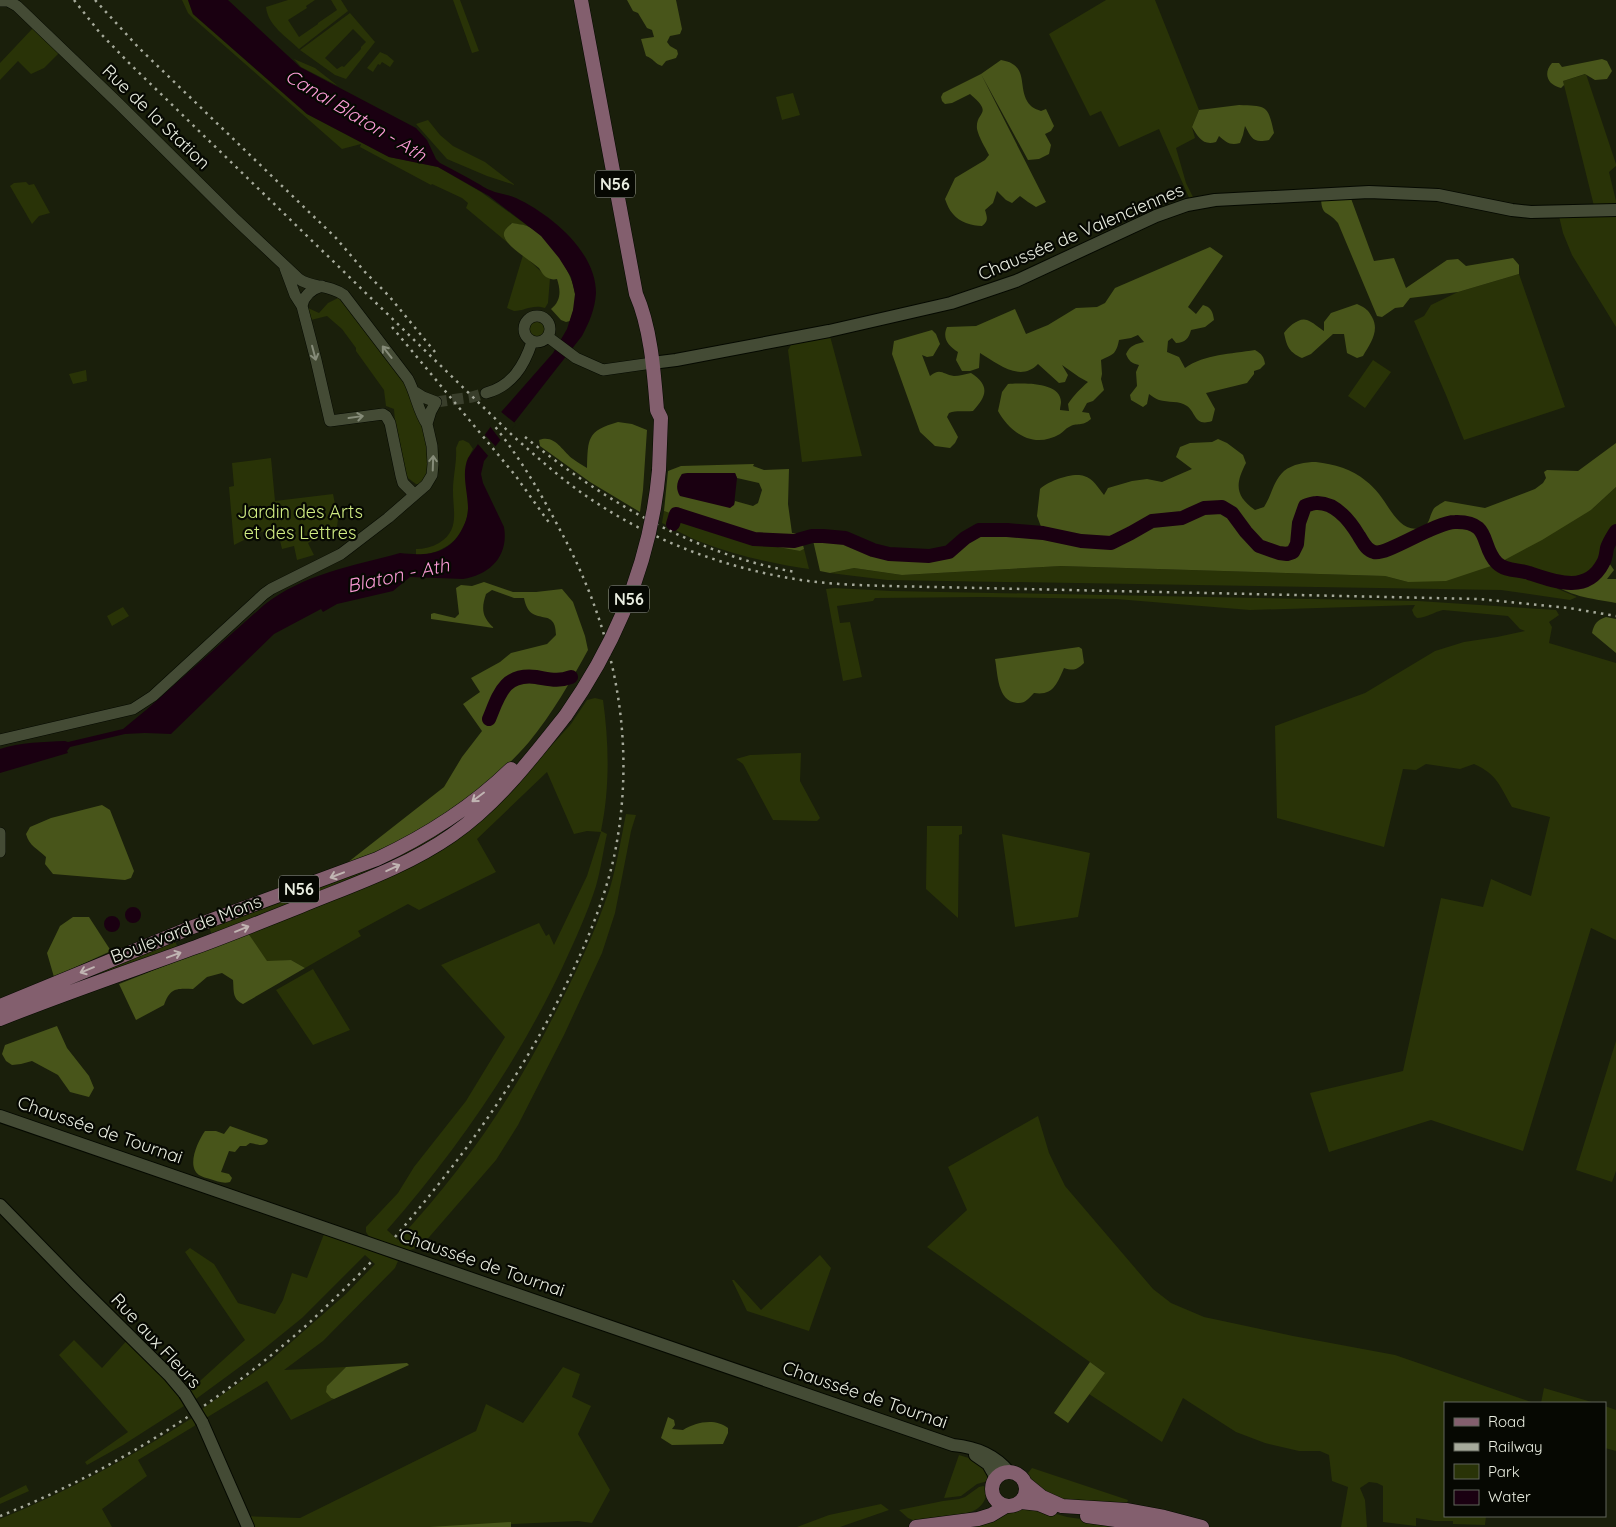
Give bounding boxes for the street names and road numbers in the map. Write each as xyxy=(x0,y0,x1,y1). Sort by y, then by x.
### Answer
street label: Rue de la Station xyxy=(97,59,215,174)
road number: N56 xyxy=(595,170,635,198)
street label: Chaussée de Valenciennes xyxy=(975,178,1187,285)
road number: N56 xyxy=(609,586,649,612)
road number: N56 xyxy=(279,876,319,902)
street label: Boulevard de Mons xyxy=(107,889,265,968)
street label: Chaussée de Tournai xyxy=(15,1090,186,1169)
street label: Chaussée de Tournai xyxy=(397,1223,568,1302)
street label: Rue aux Fleurs xyxy=(106,1288,206,1393)
street label: Chaussée de Tournai xyxy=(780,1355,951,1434)

